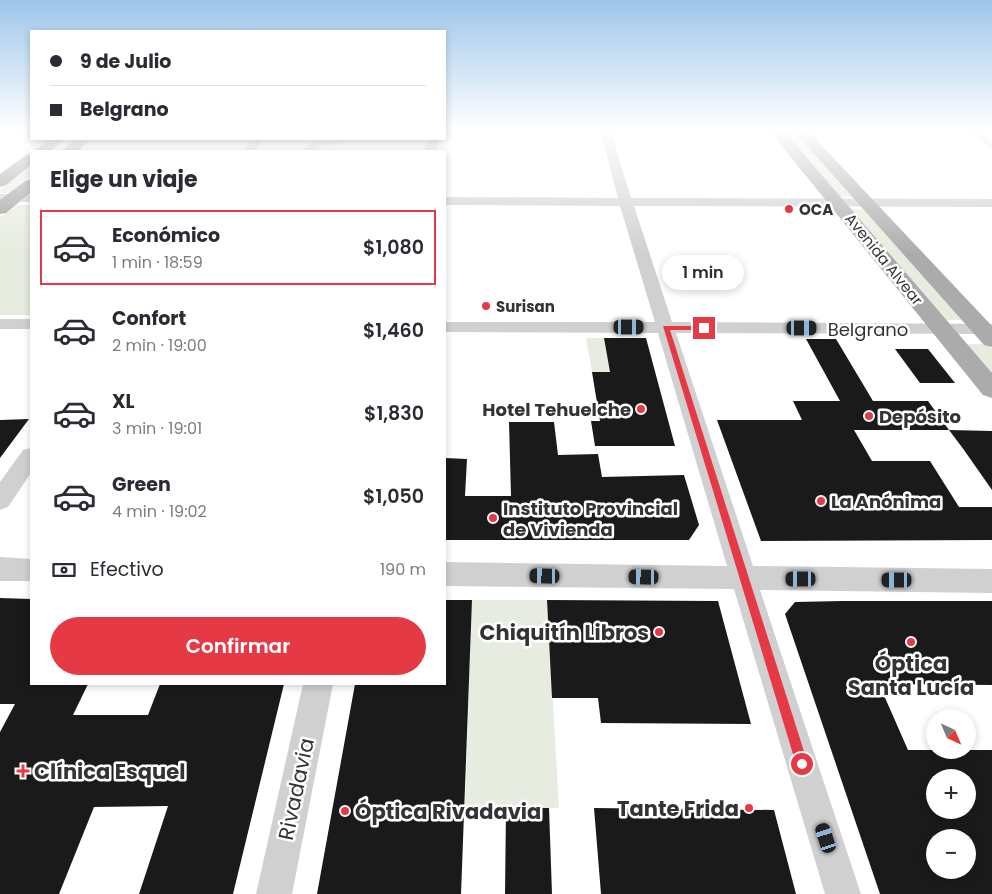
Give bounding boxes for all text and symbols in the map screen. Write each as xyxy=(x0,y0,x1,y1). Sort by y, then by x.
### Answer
text: 9 de Julio xyxy=(80,48,171,75)
text: Belgrano xyxy=(80,96,169,123)
text: Elige un viaje xyxy=(50,164,198,195)
place label: OCA xyxy=(799,199,833,220)
marker: OCA xyxy=(783,203,795,215)
street label: Avenida Alvear xyxy=(840,209,928,310)
text: Económico xyxy=(112,222,220,249)
icon: car xyxy=(52,225,97,270)
text: $1,080 xyxy=(363,234,424,261)
text: 1 min · 18:59 xyxy=(112,251,203,274)
callout: 1 min xyxy=(663,255,745,290)
text: 1 min xyxy=(682,261,724,284)
place label: Surisan xyxy=(496,296,555,317)
marker: Surisan xyxy=(480,300,492,312)
text: Confort xyxy=(112,305,186,332)
icon: car xyxy=(52,308,97,353)
text: $1,460 xyxy=(363,317,424,344)
route end xyxy=(693,317,715,339)
street label: Belgrano xyxy=(828,317,908,342)
car xyxy=(614,320,644,335)
car xyxy=(787,321,817,336)
text: 2 min · 19:00 xyxy=(112,334,207,357)
text: XL xyxy=(112,388,135,415)
icon: car xyxy=(52,391,97,436)
place label: Hotel Tehuelche xyxy=(482,397,631,422)
text: $1,830 xyxy=(364,400,424,427)
marker: Hotel Tehuelche xyxy=(635,403,647,415)
place label: Depósito xyxy=(879,404,961,429)
marker: Depósito xyxy=(863,410,875,422)
text: 3 min · 19:01 xyxy=(112,417,202,440)
text: Green xyxy=(112,471,171,498)
icon: car xyxy=(52,474,97,519)
text: $1,050 xyxy=(363,483,424,510)
place label: La Anónima xyxy=(831,489,941,514)
marker: La Anónima xyxy=(815,495,827,507)
place label: Instituto Provincial de Vivienda xyxy=(503,496,678,542)
text: 4 min · 19:02 xyxy=(112,500,207,523)
marker: Instituto Provincial de Vivienda xyxy=(487,512,499,524)
icon: cash xyxy=(50,556,78,584)
text: Efectivo xyxy=(90,556,164,583)
text: 190 m xyxy=(380,558,426,581)
car xyxy=(529,568,560,584)
car xyxy=(628,569,659,585)
car xyxy=(786,572,816,587)
car xyxy=(882,573,912,588)
button: Confirmar xyxy=(50,617,426,675)
place label: Chiquitín Libros xyxy=(480,618,649,647)
marker: Chiquitín Libros xyxy=(653,626,665,638)
marker: Óptica Santa Lucía xyxy=(905,636,917,648)
place label: Óptica Santa Lucía xyxy=(848,649,974,702)
north arrow xyxy=(926,709,976,759)
map controls xyxy=(926,709,976,879)
street label: Rivadavia xyxy=(271,735,321,843)
route start xyxy=(791,753,813,775)
place label: Clínica Esquel xyxy=(34,757,185,786)
marker: Clínica Esquel xyxy=(16,764,30,778)
button: + xyxy=(926,769,976,819)
place label: Tante Frida xyxy=(617,794,739,823)
place label: Óptica Rivadavia xyxy=(355,797,541,826)
marker: Tante Frida xyxy=(743,802,755,814)
marker: Óptica Rivadavia xyxy=(339,805,351,817)
car xyxy=(814,821,837,855)
button: − xyxy=(926,829,976,879)

